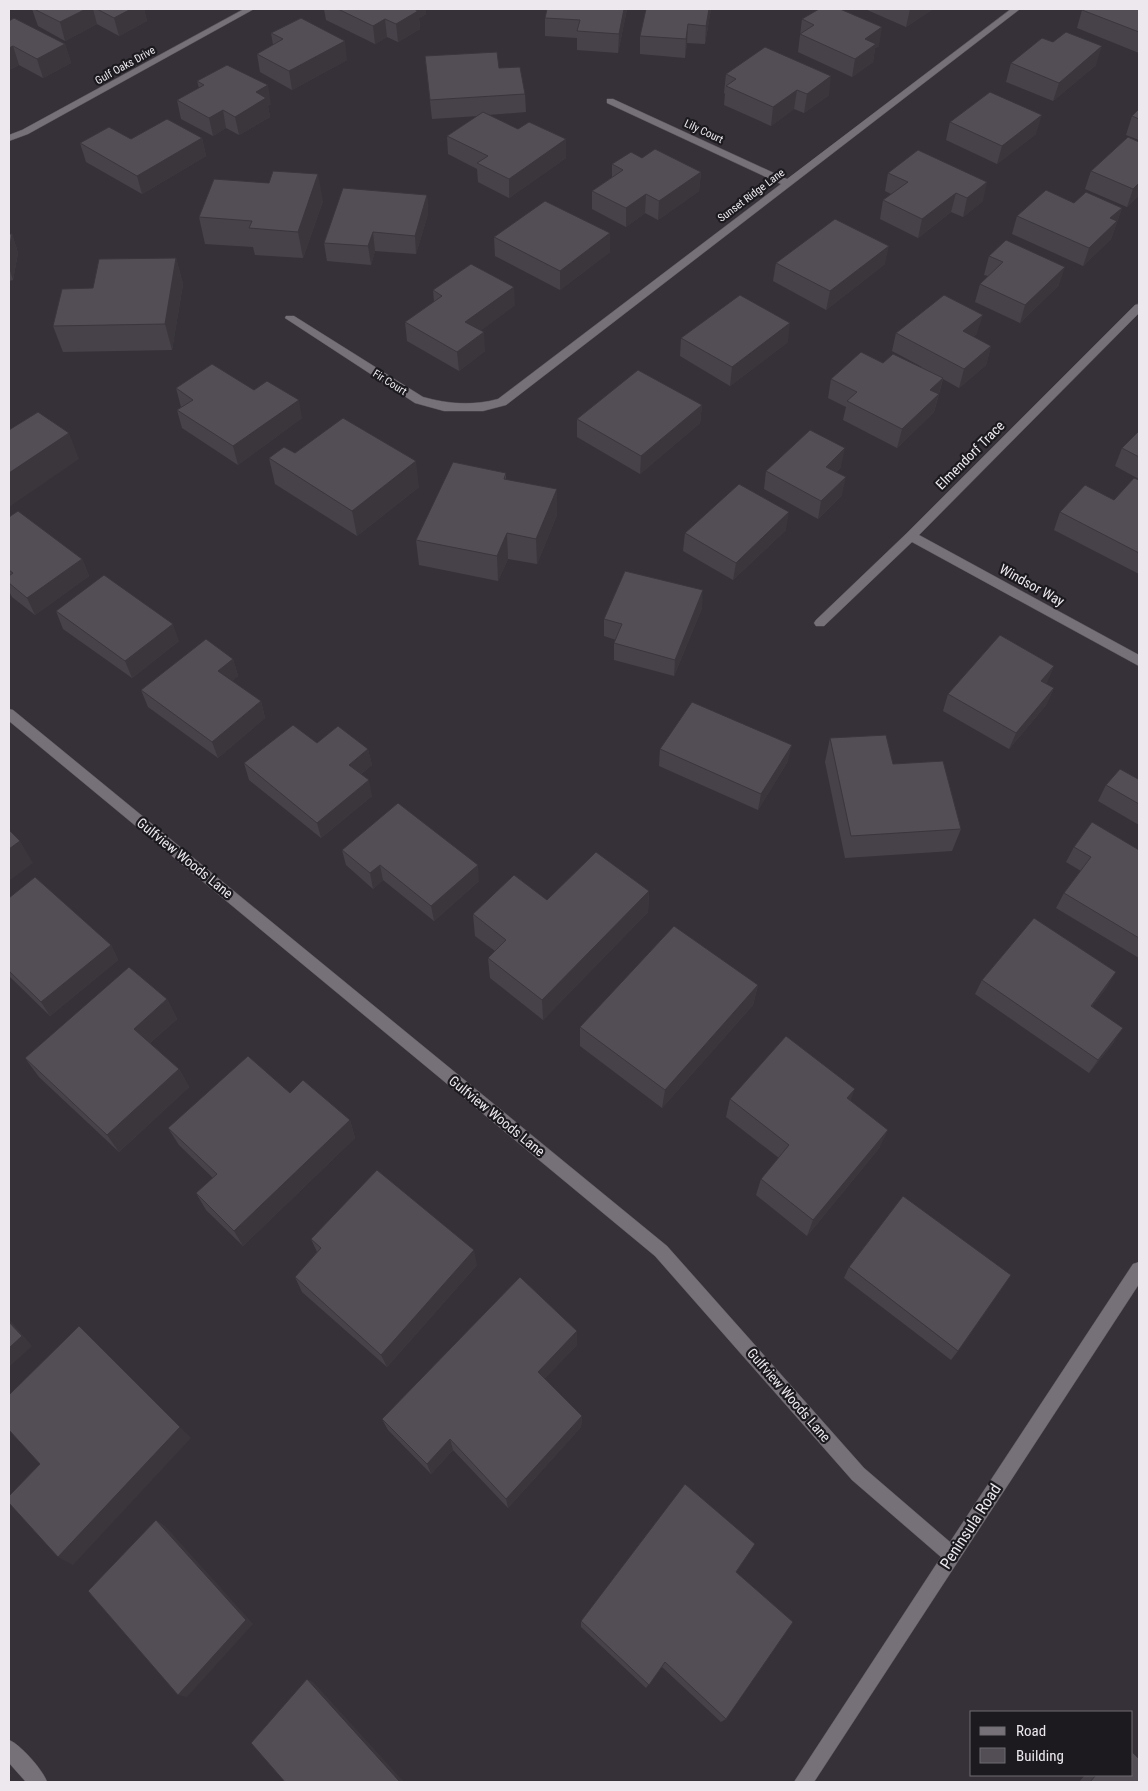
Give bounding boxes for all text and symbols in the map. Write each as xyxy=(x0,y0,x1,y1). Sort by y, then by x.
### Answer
street label: Gulf Oaks Drive xyxy=(93,44,158,87)
street label: Lily Court xyxy=(682,117,725,146)
street label: Sunset Ridge Lane xyxy=(715,166,787,225)
street label: Fir Court xyxy=(370,367,409,398)
street label: Elmendorf Trace xyxy=(932,417,1008,493)
street label: Windsor Way xyxy=(997,561,1067,609)
street label: Gulfview Woods Lane xyxy=(134,814,236,902)
street label: Gulfview Woods Lane xyxy=(446,1072,548,1160)
street label: Gulfview Woods Lane xyxy=(744,1345,834,1445)
street label: Peninsula Road xyxy=(936,1480,1005,1572)
legend xyxy=(970,1711,1133,1776)
text: Road xyxy=(1016,1722,1046,1740)
text: Building xyxy=(1016,1747,1064,1765)

